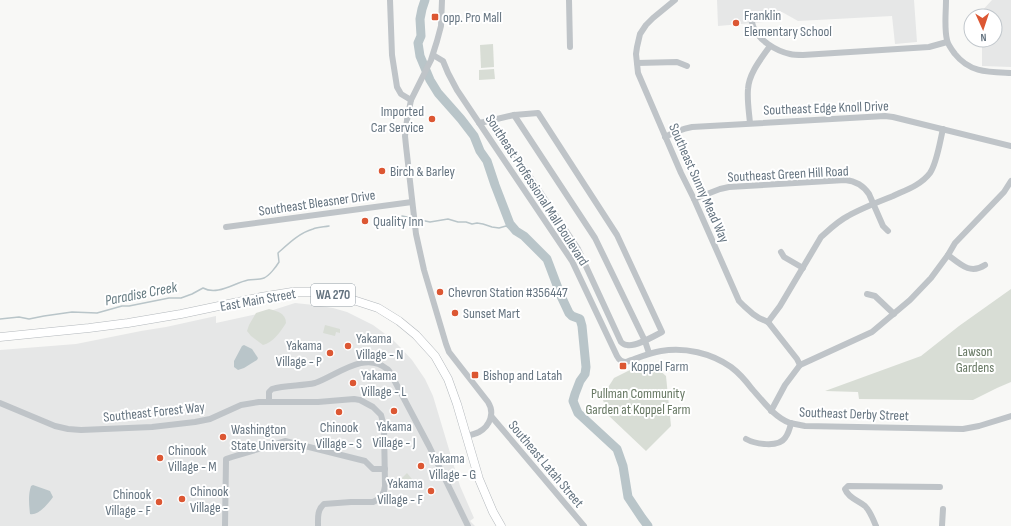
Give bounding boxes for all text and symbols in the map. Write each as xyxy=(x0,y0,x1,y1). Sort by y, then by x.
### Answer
place label: Franklin Elementary School xyxy=(744,7,832,40)
north arrow xyxy=(963,8,1003,48)
place label: opp. Pro Mall xyxy=(443,9,502,26)
marker: opp. Pro Mall xyxy=(430,12,440,22)
marker: Franklin Elementary School xyxy=(731,18,741,28)
text: N xyxy=(980,31,987,44)
street label: Southeast Edge Knoll Drive xyxy=(763,97,889,119)
place label: Imported Car Service xyxy=(371,103,424,136)
street label: Southeast Professional Mall Boulevard xyxy=(482,111,592,269)
marker: Imported Car Service xyxy=(427,114,437,124)
street label: Southeast Sunny Mead Way xyxy=(665,121,733,246)
street label: Southeast Green Hill Road xyxy=(727,162,849,186)
place label: Birch & Barley xyxy=(390,163,456,180)
marker: Birch & Barley xyxy=(377,166,387,176)
street label: Southeast Bleasner Drive xyxy=(258,186,376,220)
place label: Quality Inn xyxy=(373,213,423,230)
marker: Quality Inn xyxy=(360,216,370,226)
water label: Paradise Creek xyxy=(103,278,179,310)
road number: WA 270 xyxy=(311,284,355,306)
place label: Chevron Station #356447 xyxy=(448,284,568,301)
street label: East Main Street xyxy=(219,285,297,315)
marker: Chevron Station #356447 xyxy=(435,287,445,297)
place label: Sunset Mart xyxy=(463,305,520,322)
marker: Sunset Mart xyxy=(450,308,460,318)
place label: Yakama Village - N xyxy=(356,330,403,363)
place label: Yakama Village - P xyxy=(276,337,322,370)
marker: Yakama Village - N xyxy=(343,341,353,351)
park label: Lawson Gardens xyxy=(956,343,994,376)
marker: Yakama Village - P xyxy=(325,348,335,358)
place label: Koppel Farm xyxy=(631,358,688,375)
marker: Koppel Farm xyxy=(618,361,628,371)
place label: Yakama Village - L xyxy=(361,367,406,400)
place label: Bishop and Latah xyxy=(483,367,562,384)
marker: Bishop and Latah xyxy=(470,370,480,380)
marker: Yakama Village - L xyxy=(348,378,358,388)
park label: Pullman Community Garden at Koppel Farm xyxy=(585,385,691,418)
street label: Southeast Forest Way xyxy=(103,398,206,426)
street label: Southeast Derby Street xyxy=(799,404,909,424)
marker: Yakama Village - J xyxy=(389,406,399,416)
marker: Chinook Village - S xyxy=(334,407,344,417)
street label: Southeast Latah Street xyxy=(505,417,587,511)
place label: Yakama Village - J xyxy=(372,418,416,451)
place label: Chinook Village - S xyxy=(316,419,362,452)
place label: Washington State University xyxy=(231,421,307,454)
marker: Washington State University xyxy=(218,432,228,442)
place label: Chinook Village - M xyxy=(168,442,217,475)
place label: Yakama Village - G xyxy=(429,450,476,483)
marker: Chinook Village - M xyxy=(155,453,165,463)
marker: Yakama Village - G xyxy=(416,461,426,471)
place label: Yakama Village - F xyxy=(377,475,423,508)
place label: Chinook Village - xyxy=(190,483,229,516)
place label: Chinook Village - F xyxy=(105,486,152,519)
marker: Yakama Village - F xyxy=(426,486,436,496)
marker: Chinook Village - xyxy=(177,494,187,504)
marker: Chinook Village - F xyxy=(154,497,164,507)

